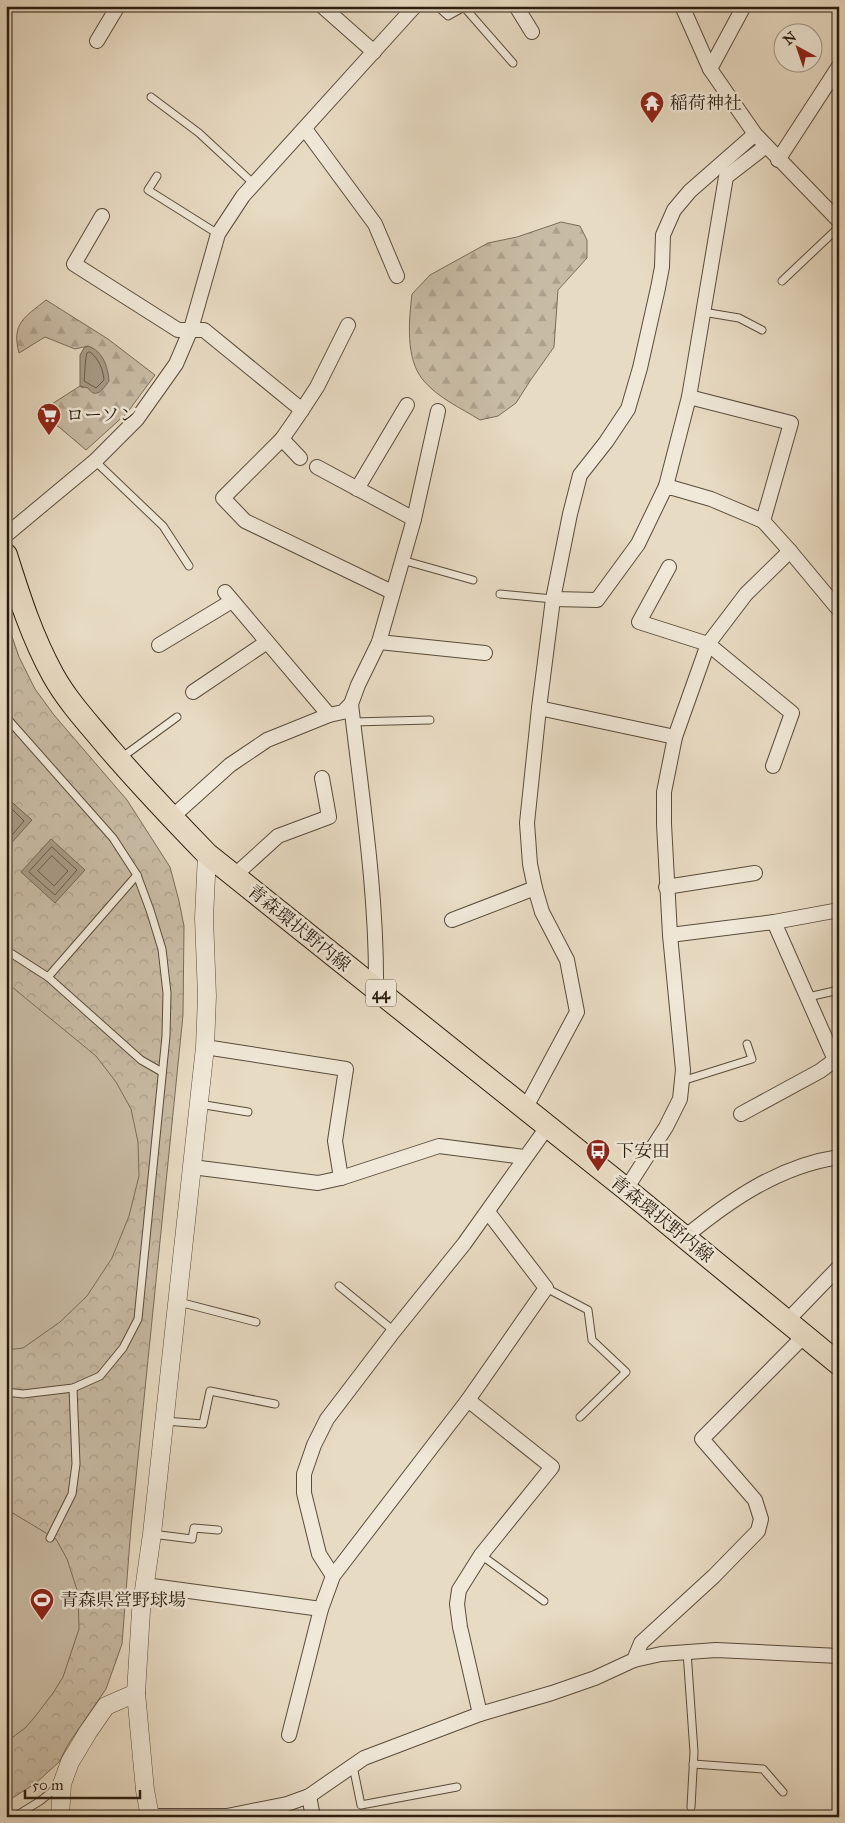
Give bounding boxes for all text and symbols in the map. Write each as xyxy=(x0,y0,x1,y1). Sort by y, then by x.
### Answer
north arrow xyxy=(772,22,822,72)
text: N xyxy=(780,28,800,49)
temple icon: 稲荷神社 xyxy=(639,90,665,124)
place label: 稲荷神社 xyxy=(670,92,742,114)
supermarket icon: ローソン xyxy=(36,402,62,436)
place label: ローソン xyxy=(66,404,137,426)
street label: 青森環状野内線 xyxy=(243,880,355,976)
road number: 44 xyxy=(366,980,396,1006)
bus stop icon: 下安田 xyxy=(585,1138,611,1172)
place label: 下安田 xyxy=(616,1140,670,1162)
street label: 青森環状野内線 xyxy=(606,1171,718,1267)
sports icon: 青森県営野球場 xyxy=(29,1587,55,1621)
place label: 青森県営野球場 xyxy=(60,1589,186,1611)
scale bar xyxy=(25,1768,140,1800)
text: 50 m xyxy=(32,1776,64,1794)

